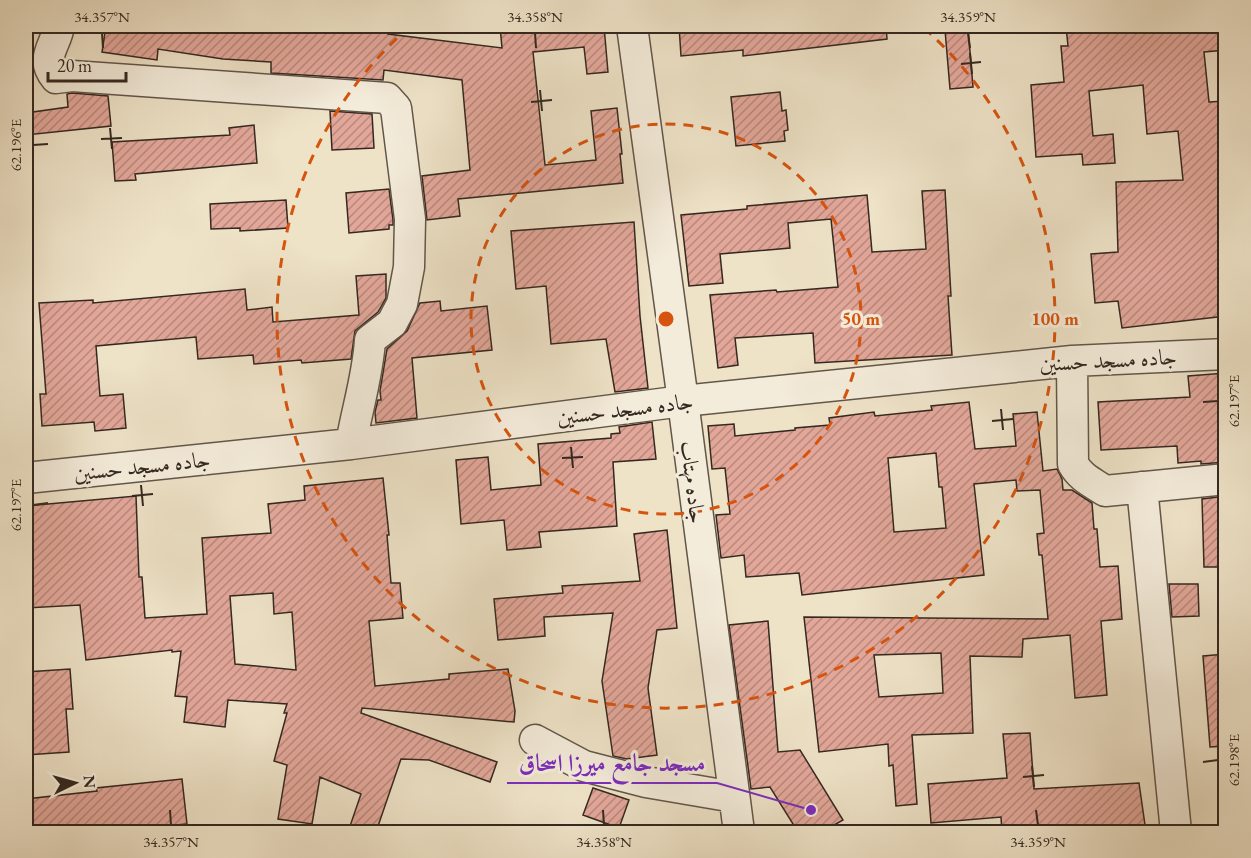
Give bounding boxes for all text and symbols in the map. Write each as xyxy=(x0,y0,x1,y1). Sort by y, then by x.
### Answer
text: 34.357°N xyxy=(74,7,130,26)
text: 34.358°N xyxy=(507,7,563,26)
text: 34.359°N xyxy=(940,7,996,26)
scale bar xyxy=(48,45,126,83)
text: 20 m xyxy=(57,54,92,77)
text: 62.196°E xyxy=(6,118,25,171)
text: 50 m xyxy=(842,307,880,330)
text: 100 m xyxy=(1031,307,1079,330)
centre of rings xyxy=(656,309,676,329)
street label: جاده مسجد حسنین xyxy=(1039,342,1177,378)
text: 62.197°E xyxy=(1224,374,1243,427)
street label: جاده مسجد حسنین xyxy=(555,386,695,432)
street label: جاده مهتاب xyxy=(674,439,712,525)
street label: جاده مسجد حسنین xyxy=(72,444,212,488)
text: 62.197°E xyxy=(6,478,25,531)
text: 62.198°E xyxy=(1224,733,1243,786)
callout: مسجد جامع میرزا اسحاق xyxy=(507,741,717,783)
text: مسجد جامع میرزا اسحاق xyxy=(519,747,705,785)
north arrow xyxy=(45,753,105,813)
text: N xyxy=(78,774,100,789)
text: 34.357°N xyxy=(143,832,199,851)
text: 34.358°N xyxy=(576,832,632,851)
text: 34.359°N xyxy=(1010,832,1066,851)

